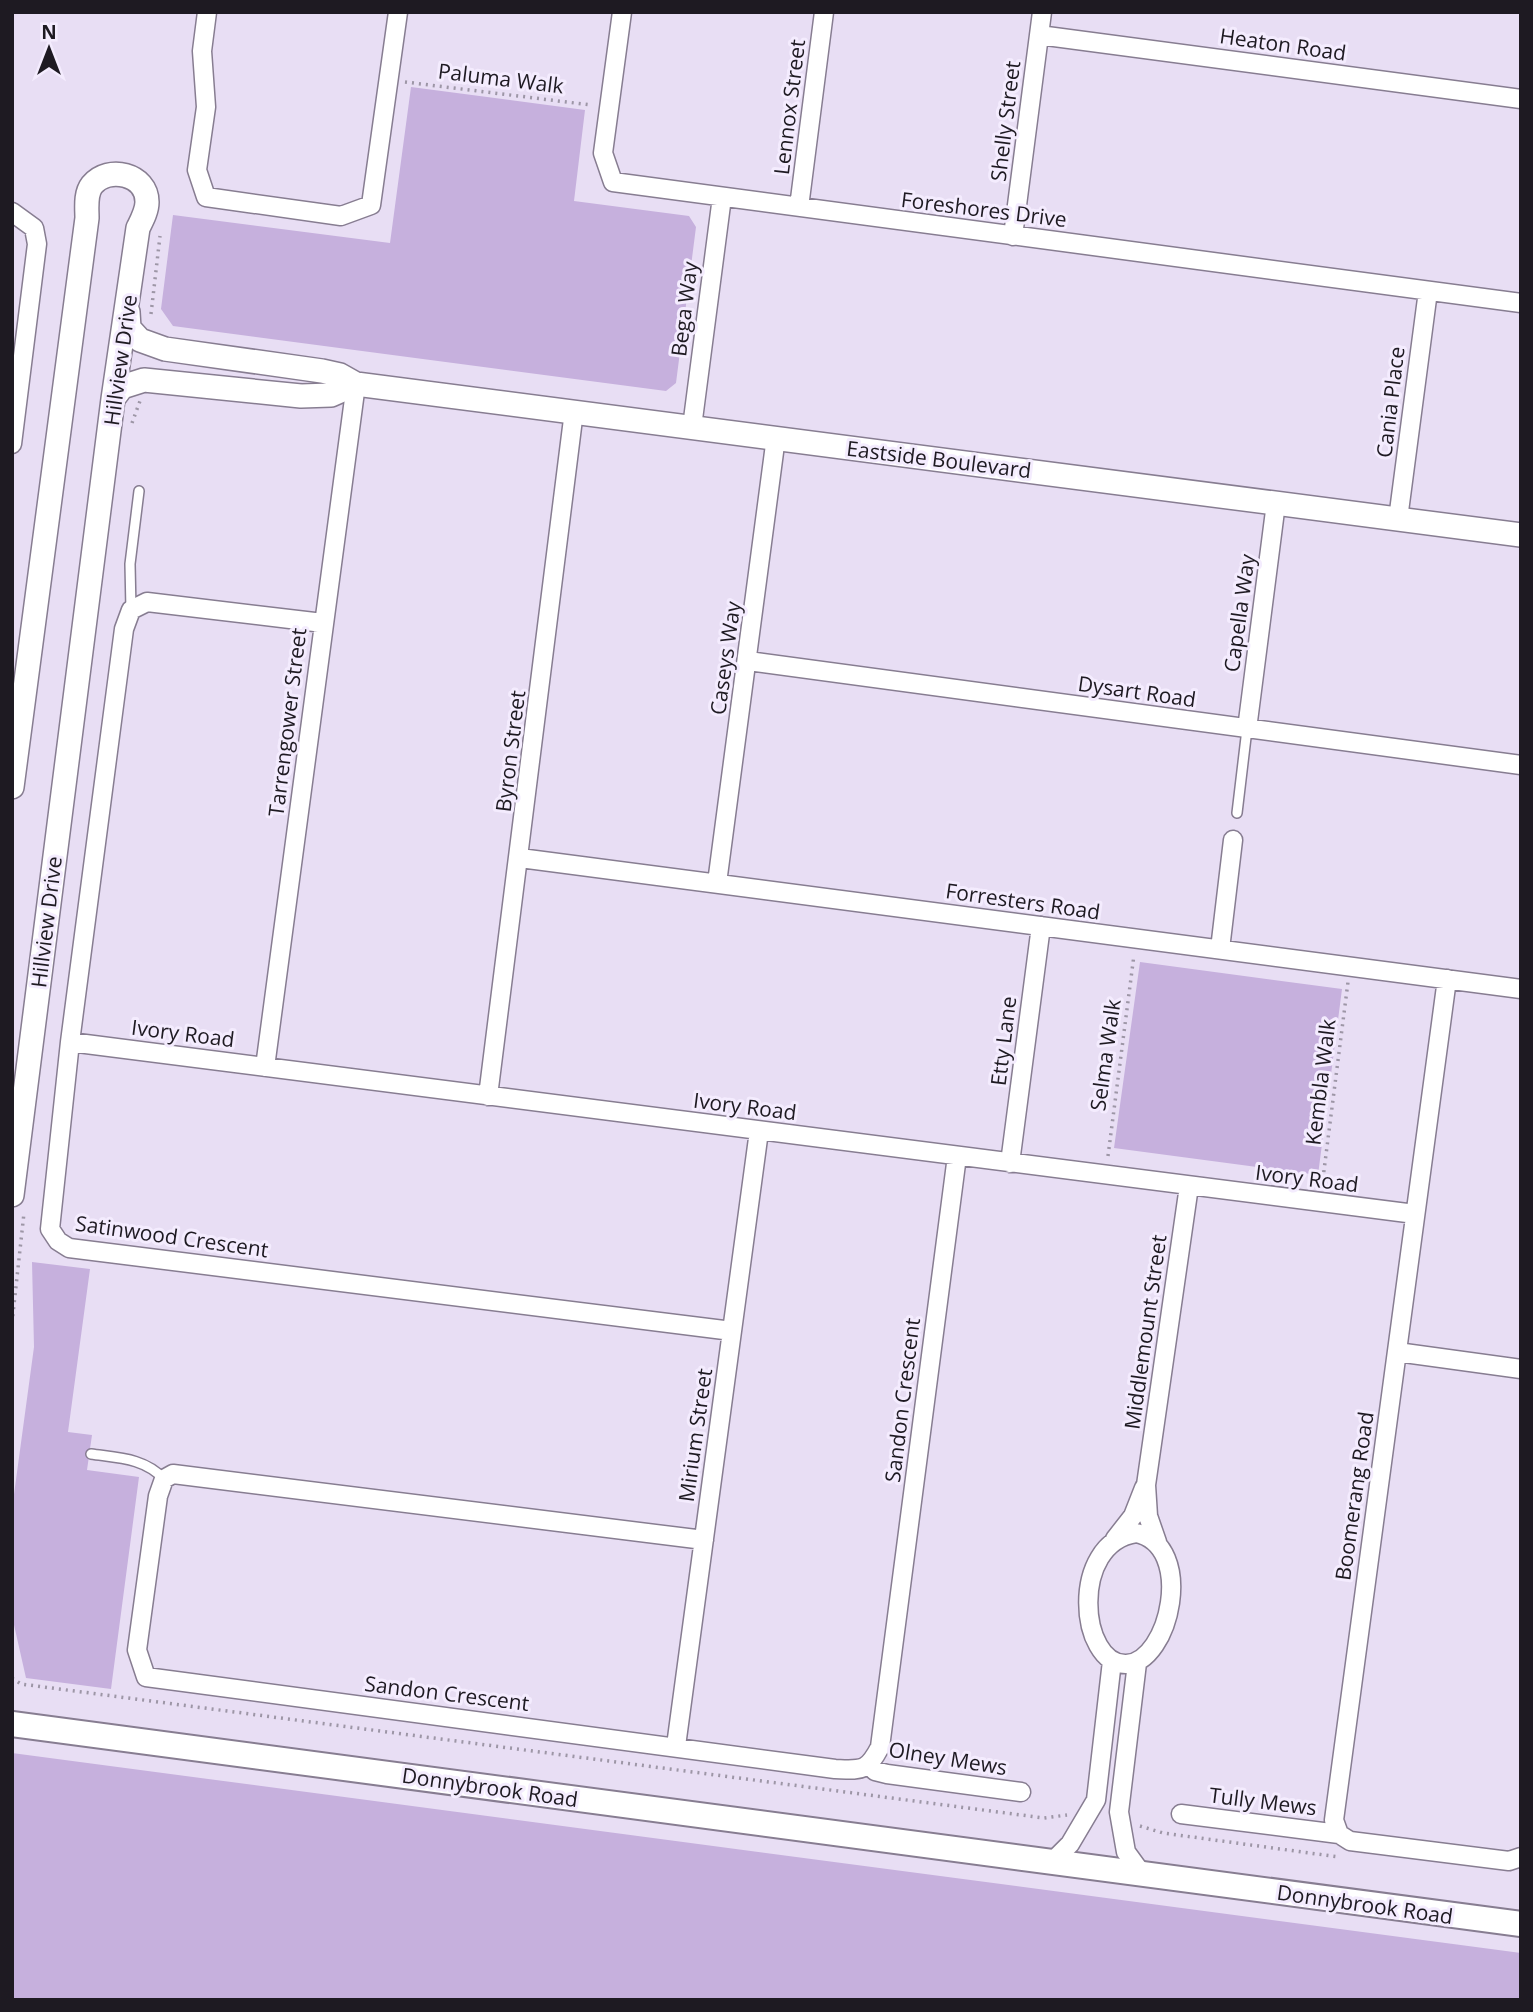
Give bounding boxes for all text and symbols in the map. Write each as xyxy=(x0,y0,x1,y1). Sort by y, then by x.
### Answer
north arrow xyxy=(14,14,84,84)
text: N xyxy=(41,19,57,45)
street label: Heaton Road xyxy=(1218,21,1348,67)
street label: Lennox Street xyxy=(767,38,811,176)
street label: Paluma Walk xyxy=(437,56,565,100)
street label: Shelly Street xyxy=(984,59,1026,183)
street label: Foreshores Drive xyxy=(900,185,1068,233)
street label: Bega Way xyxy=(664,259,704,358)
street label: Hillview Drive xyxy=(97,293,143,427)
street label: Cania Place xyxy=(1369,345,1411,459)
street label: Eastside Boulevard xyxy=(845,434,1033,484)
street label: Capella Way xyxy=(1217,552,1261,674)
street label: Caseys Way xyxy=(703,599,747,717)
street label: Tarrengower Street xyxy=(262,626,312,818)
street label: Dysart Road xyxy=(1076,669,1198,713)
street label: Byron Street xyxy=(489,689,531,813)
street label: Hillview Drive xyxy=(24,855,68,989)
street label: Forresters Road xyxy=(944,876,1102,926)
street label: Etty Lane xyxy=(984,995,1022,1087)
street label: Selma Walk xyxy=(1083,997,1127,1113)
street label: Ivory Road xyxy=(130,1013,236,1053)
street label: Kembla Walk xyxy=(1298,1017,1342,1147)
street label: Ivory Road xyxy=(692,1086,798,1126)
street label: Ivory Road xyxy=(1254,1158,1360,1198)
street label: Satinwood Crescent xyxy=(74,1209,270,1263)
street label: Middlemount Street xyxy=(1117,1233,1173,1431)
street label: Sandon Crescent xyxy=(878,1316,926,1484)
street label: Mirium Street xyxy=(672,1366,718,1504)
street label: Boomerang Road xyxy=(1328,1410,1380,1582)
street label: Sandon Crescent xyxy=(363,1669,531,1717)
street label: Olney Mews xyxy=(887,1735,1009,1781)
street label: Donnybrook Road xyxy=(400,1761,580,1813)
street label: Tully Mews xyxy=(1208,1781,1318,1821)
street label: Donnybrook Road xyxy=(1275,1878,1455,1930)

